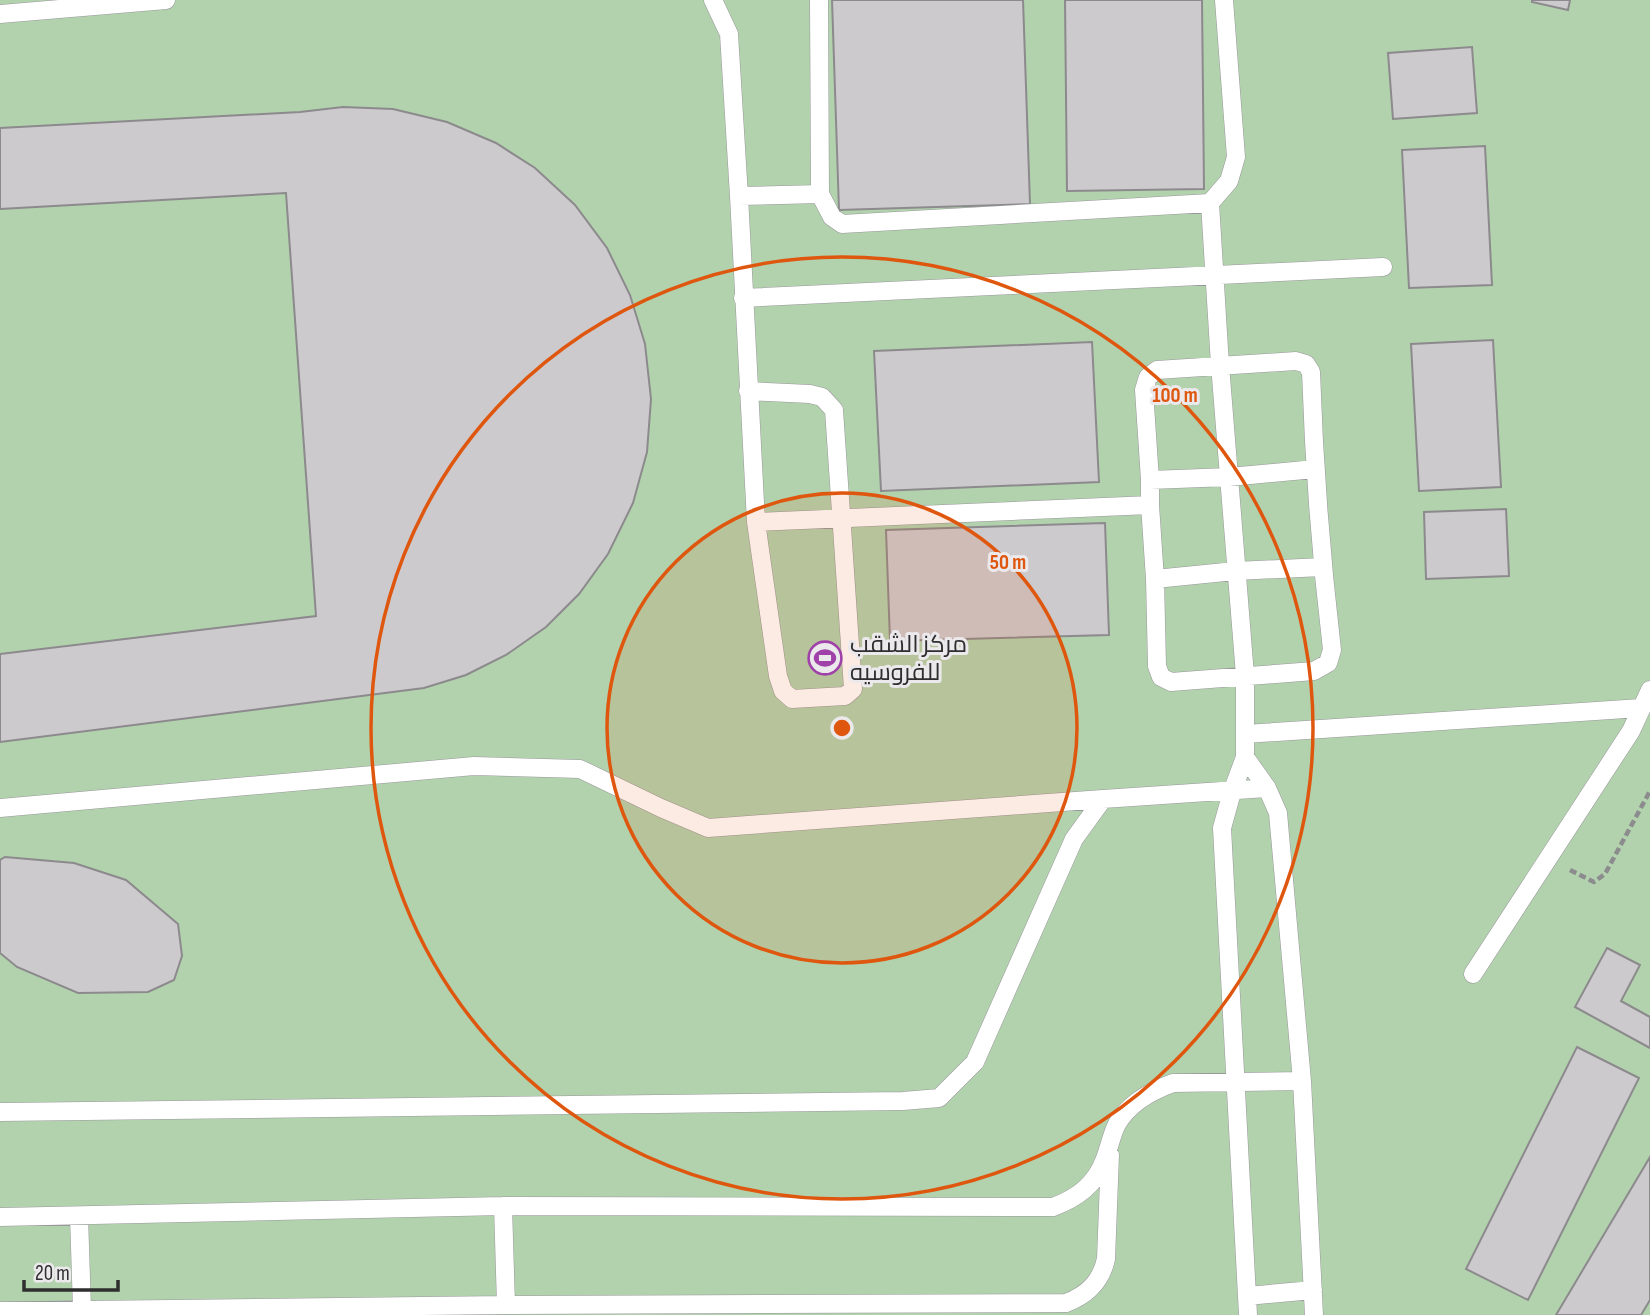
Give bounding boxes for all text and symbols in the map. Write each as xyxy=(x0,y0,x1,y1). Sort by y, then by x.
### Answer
text: 100 m xyxy=(1152,383,1198,408)
text: 50 m xyxy=(990,550,1026,575)
place label: مركز الشقب للفروسيه xyxy=(850,630,967,687)
sports icon: مركز الشقب للفروسيه xyxy=(806,639,844,677)
centre of rings xyxy=(830,716,854,740)
scale bar xyxy=(24,1248,119,1292)
text: 20 m xyxy=(35,1261,70,1286)

